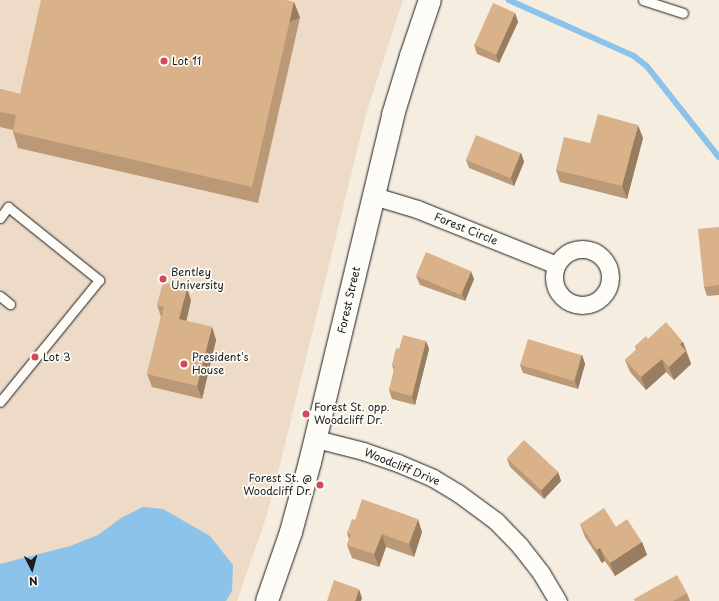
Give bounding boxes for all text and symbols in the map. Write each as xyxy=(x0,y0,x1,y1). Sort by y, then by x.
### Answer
place label: Lot 11 xyxy=(172,54,202,68)
marker: Lot 11 xyxy=(159,56,169,66)
street label: Forest Circle xyxy=(432,210,500,248)
street label: Forest Street xyxy=(335,265,363,335)
place label: Bentley University xyxy=(171,266,224,292)
marker: Bentley University xyxy=(158,274,168,284)
place label: Lot 3 xyxy=(43,350,71,364)
place label: President's House xyxy=(192,351,249,377)
marker: Lot 3 xyxy=(30,352,40,362)
marker: President's House xyxy=(179,359,189,369)
place label: Forest St. opp. Woodcliff Dr. xyxy=(314,401,390,427)
marker: Forest St. opp. Woodcliff Dr. xyxy=(301,409,311,419)
street label: Woodcliff Drive xyxy=(362,446,442,488)
place label: Forest St. @ Woodcliff Dr. xyxy=(243,472,312,498)
marker: Forest St. @ Woodcliff Dr. xyxy=(315,480,325,490)
north arrow xyxy=(12,549,52,589)
text: N xyxy=(28,573,39,590)

